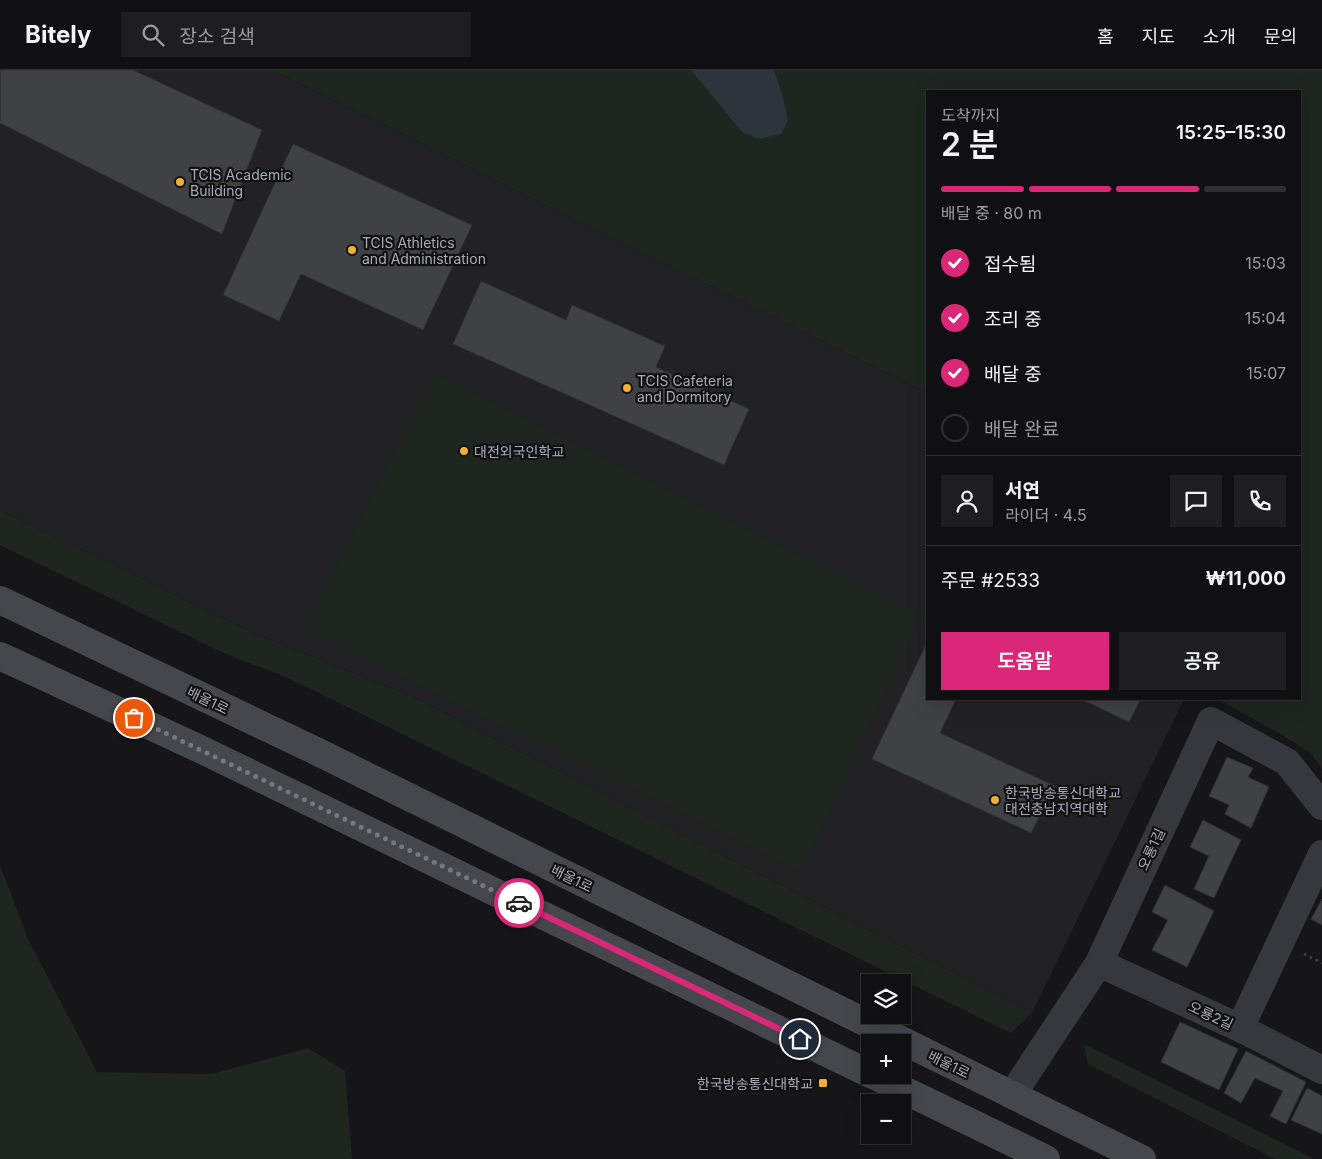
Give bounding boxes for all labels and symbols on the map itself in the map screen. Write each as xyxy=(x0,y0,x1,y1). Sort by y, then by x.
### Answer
place label: TCIS Academic Building xyxy=(190,166,292,199)
marker: TCIS Academic Building xyxy=(174,176,186,188)
place label: TCIS Athletics and Administration xyxy=(362,234,486,267)
marker: TCIS Athletics and Administration xyxy=(346,244,358,256)
place label: TCIS Cafeteria and Dormitory xyxy=(637,372,733,405)
marker: TCIS Cafeteria and Dormitory xyxy=(621,382,633,394)
place label: 대전외국인학교 xyxy=(474,443,564,460)
marker: 대전외국인학교 xyxy=(458,445,470,457)
street label: 배울1로 xyxy=(184,683,232,717)
pin xyxy=(113,697,155,739)
place label: 한국방송통신대학교 대전충남지역대학 xyxy=(1005,784,1121,817)
marker: 한국방송통신대학교 대전충남지역대학 xyxy=(989,794,1001,806)
street label: 오룡1길 xyxy=(1134,825,1168,873)
street label: 배울1로 xyxy=(548,861,596,895)
courier xyxy=(494,878,544,928)
street label: 오룡2길 xyxy=(1186,997,1236,1033)
pin xyxy=(779,1018,821,1060)
street label: 배울1로 xyxy=(925,1047,973,1081)
place label: 한국방송통신대학교 xyxy=(697,1075,813,1092)
marker: 한국방송통신대학교 xyxy=(817,1077,829,1089)

